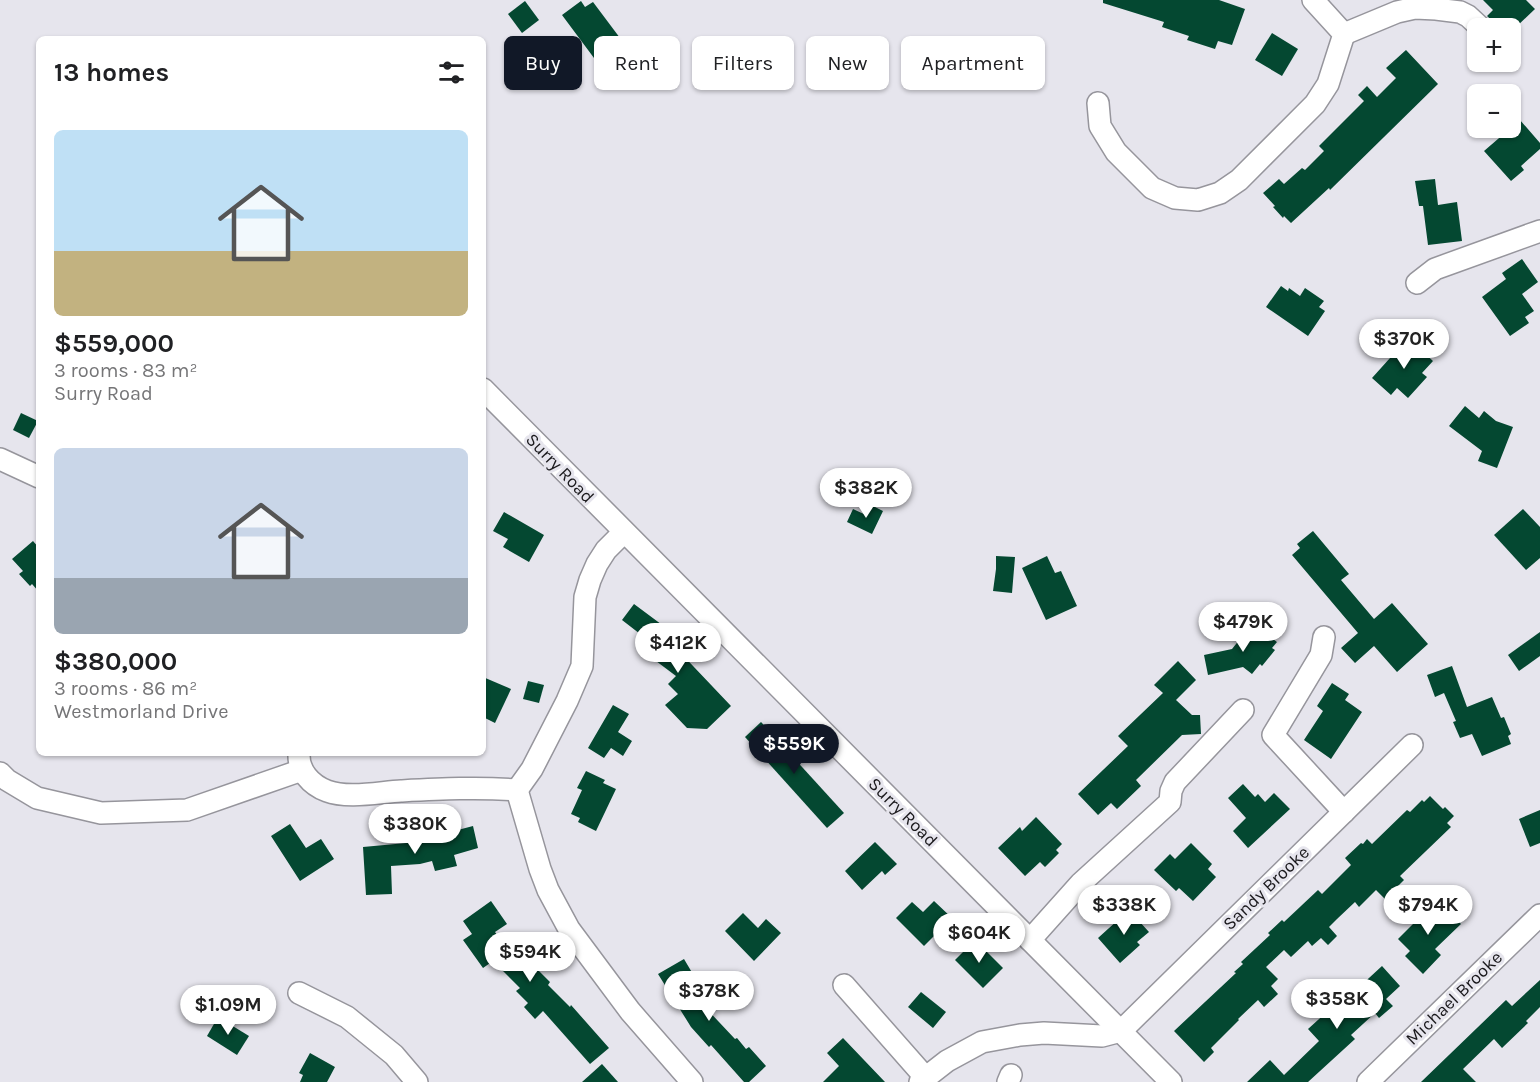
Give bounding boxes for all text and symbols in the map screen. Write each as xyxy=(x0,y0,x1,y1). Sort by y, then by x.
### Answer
map controls xyxy=(1467,18,1521,138)
button: + xyxy=(1467,18,1521,72)
chip: Buy xyxy=(504,36,582,90)
chip: Rent xyxy=(594,36,680,90)
chip: Filters xyxy=(692,36,794,90)
chip: New xyxy=(806,36,889,90)
chip: Apartment xyxy=(901,36,1045,90)
icon: filters xyxy=(435,56,468,89)
text: 13 homes xyxy=(54,57,169,88)
button: − xyxy=(1467,84,1521,138)
icon: home xyxy=(207,169,315,277)
pin: $370K xyxy=(1362,319,1446,370)
text: $370K xyxy=(1373,327,1435,350)
text: $559,000 xyxy=(54,328,174,359)
text: 3 rooms · 83 m² xyxy=(54,359,198,382)
text: Surry Road xyxy=(54,382,153,405)
street label: Surry Road xyxy=(521,428,599,508)
pin: $382K xyxy=(824,468,908,519)
text: $382K xyxy=(834,476,898,499)
icon: home xyxy=(207,487,315,595)
pin: $479K xyxy=(1201,602,1285,653)
text: $479K xyxy=(1213,610,1273,633)
pin: $412K xyxy=(636,623,720,674)
text: $412K xyxy=(649,631,707,654)
text: $380,000 xyxy=(54,646,177,677)
text: 3 rooms · 86 m² xyxy=(54,677,197,700)
text: Westmorland Drive xyxy=(54,700,228,723)
pin: $559K xyxy=(752,724,836,775)
text: $559K xyxy=(763,732,825,755)
street label: Surry Road xyxy=(864,773,942,851)
pin: $380K xyxy=(373,804,457,855)
text: $380K xyxy=(383,812,447,835)
street label: Sandy Brooke xyxy=(1218,841,1314,935)
pin: $338K xyxy=(1082,885,1166,936)
pin: $794K xyxy=(1386,885,1470,936)
text: $338K xyxy=(1092,893,1156,916)
text: $794K xyxy=(1398,893,1458,916)
pin: $604K xyxy=(937,913,1021,964)
text: $604K xyxy=(947,921,1011,944)
pin: $594K xyxy=(488,932,572,983)
text: $594K xyxy=(499,940,561,963)
street label: Michael Brooke xyxy=(1401,946,1507,1050)
pin: $378K xyxy=(667,971,751,1022)
text: $378K xyxy=(678,979,740,1002)
pin: $358K xyxy=(1295,979,1379,1030)
pin: $1.09M xyxy=(179,985,277,1036)
text: $358K xyxy=(1305,987,1369,1010)
text: $1.09M xyxy=(194,993,262,1016)

